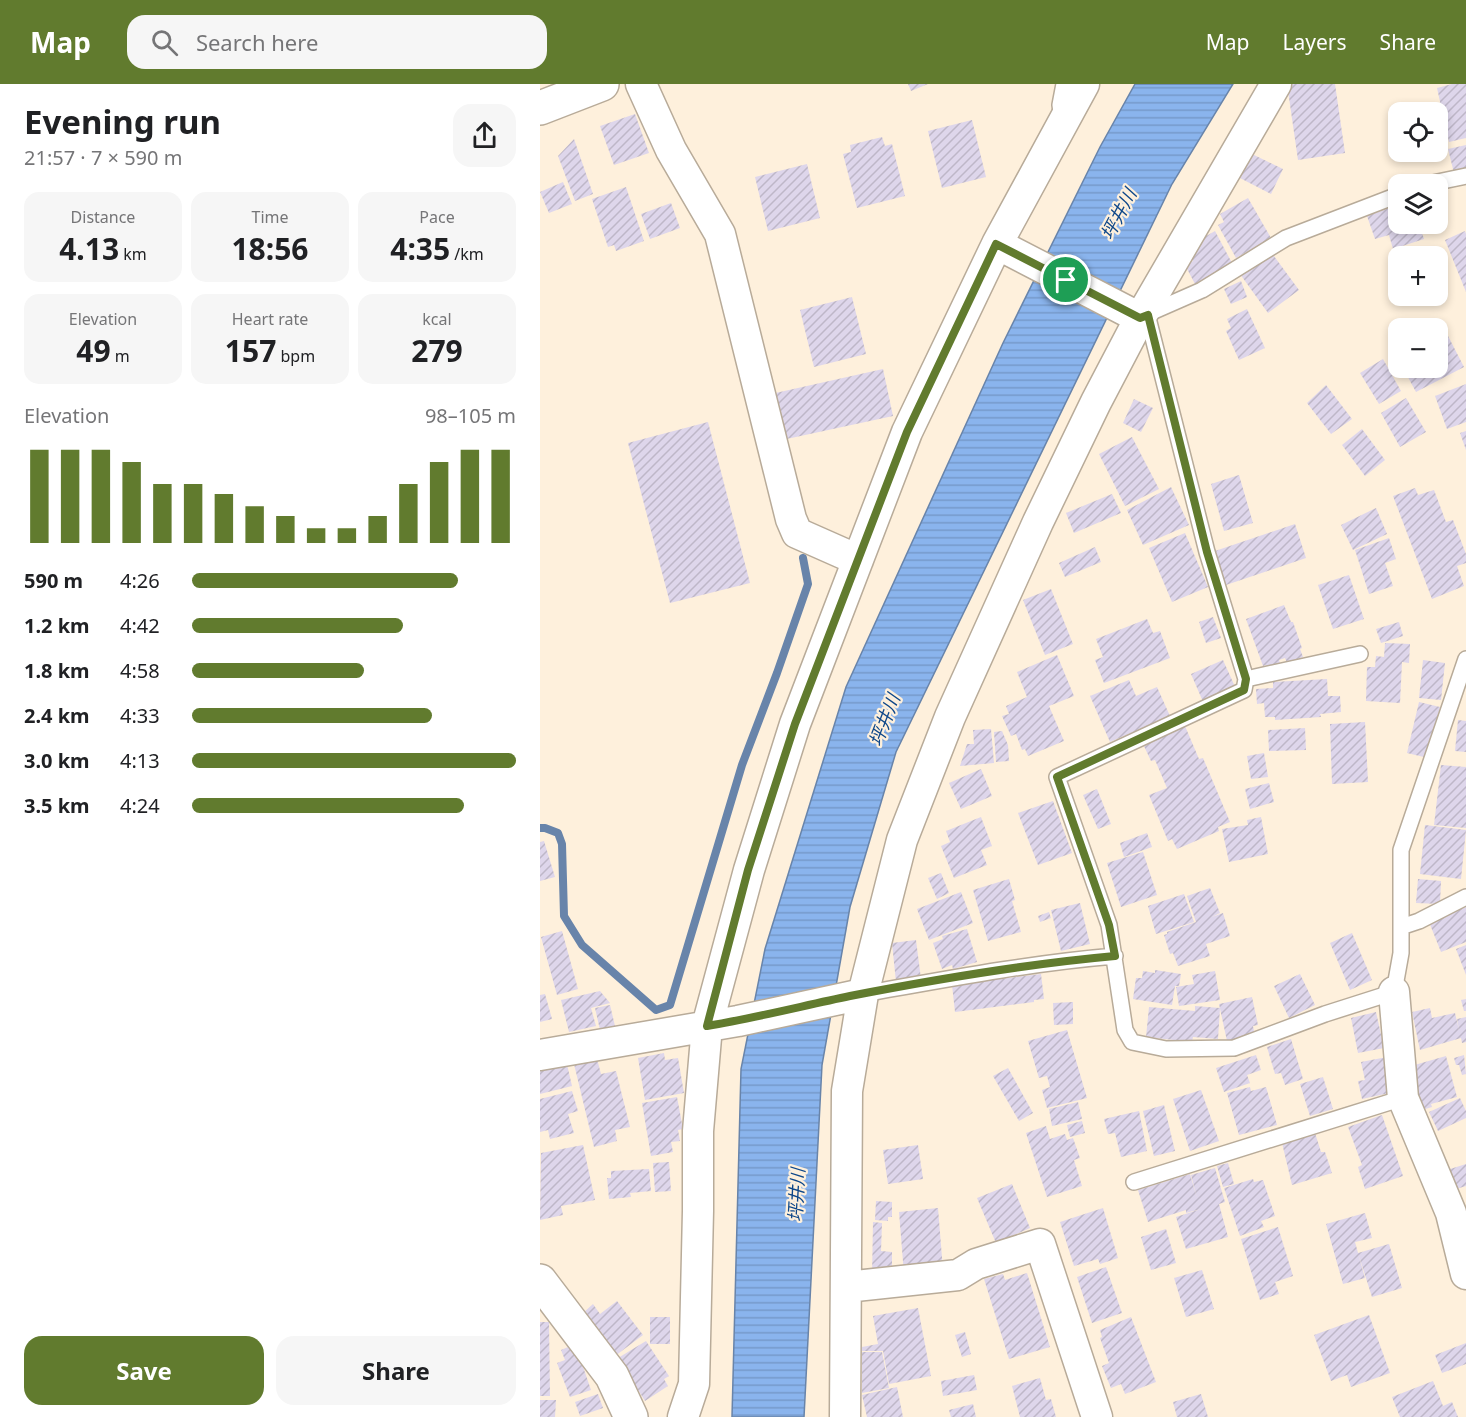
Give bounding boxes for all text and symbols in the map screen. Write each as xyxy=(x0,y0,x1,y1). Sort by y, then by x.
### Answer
search box xyxy=(127,15,547,69)
text: Map xyxy=(30,23,91,61)
icon: search xyxy=(148,26,181,59)
text: Search here xyxy=(196,27,318,57)
text: Map xyxy=(1206,28,1250,56)
text: Layers xyxy=(1283,28,1347,56)
text: Share xyxy=(1380,28,1436,56)
text: Evening run xyxy=(24,99,221,144)
map controls xyxy=(1388,102,1448,378)
button: locate xyxy=(1388,102,1448,162)
button: share xyxy=(453,104,516,167)
text: 21:57 · 7 × 590 m xyxy=(24,144,182,171)
button: layers xyxy=(1388,174,1448,234)
water label: 坪井川 xyxy=(1095,183,1142,243)
text: Distance xyxy=(71,206,135,228)
text: Time xyxy=(251,206,289,228)
text: Pace xyxy=(419,206,455,228)
text: 4.13 xyxy=(59,228,119,269)
text: 18:56 xyxy=(231,228,309,269)
text: 4:35 xyxy=(390,228,450,269)
text: km xyxy=(119,243,147,265)
text: /km xyxy=(450,243,484,265)
button: + xyxy=(1388,246,1448,306)
pin xyxy=(1040,254,1091,305)
icon: arrive xyxy=(1049,263,1082,296)
text: Elevation xyxy=(69,308,137,330)
text: Heart rate xyxy=(232,308,308,330)
text: kcal xyxy=(422,308,452,330)
button: − xyxy=(1388,318,1448,378)
text: 49 xyxy=(76,330,111,371)
text: 157 xyxy=(225,330,276,371)
text: 279 xyxy=(411,330,463,371)
text: m xyxy=(111,345,130,367)
text: bpm xyxy=(276,345,315,367)
text: Elevation xyxy=(24,402,109,429)
text: 98–105 m xyxy=(425,402,516,429)
text: 590 m xyxy=(24,567,83,594)
text: 4:26 xyxy=(120,567,160,594)
text: 1.2 km xyxy=(24,612,90,639)
text: 4:42 xyxy=(120,612,160,639)
text: 1.8 km xyxy=(24,657,90,684)
text: 4:58 xyxy=(120,657,160,684)
water label: 坪井川 xyxy=(863,689,906,750)
text: 2.4 km xyxy=(24,702,90,729)
text: 4:33 xyxy=(120,702,160,729)
text: 3.0 km xyxy=(24,747,90,774)
text: 4:13 xyxy=(120,747,160,774)
text: 3.5 km xyxy=(24,792,90,819)
text: 4:24 xyxy=(120,792,160,819)
water label: 坪井川 xyxy=(783,1165,810,1223)
button: Save xyxy=(24,1336,264,1405)
button: Share xyxy=(276,1336,516,1405)

